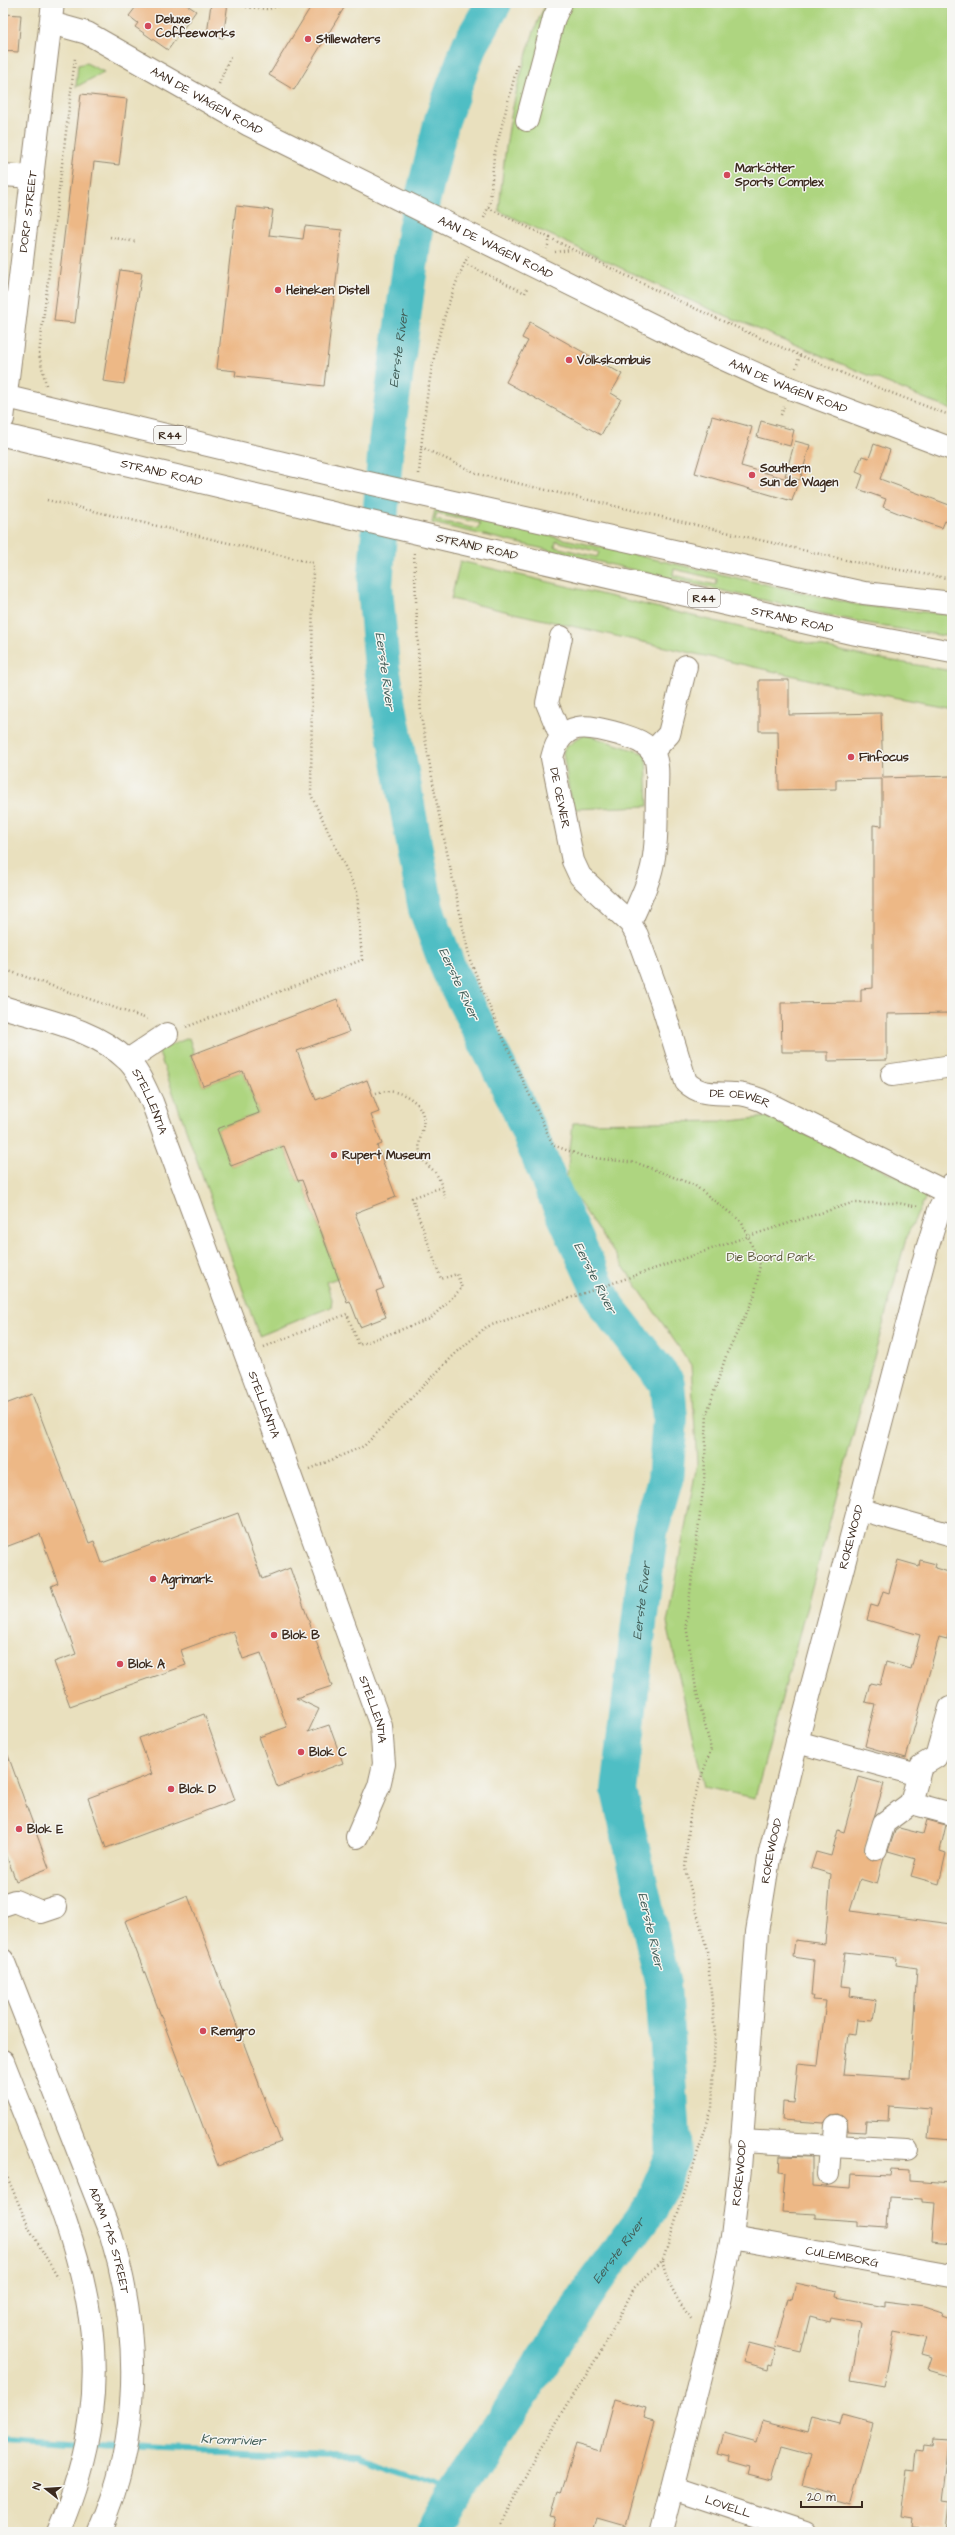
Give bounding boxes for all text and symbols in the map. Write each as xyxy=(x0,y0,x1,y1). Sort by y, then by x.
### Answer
place label: Deluxe Coffeeworks xyxy=(156,11,235,42)
marker: Deluxe Coffeeworks xyxy=(143,21,153,31)
place label: Stillewaters xyxy=(315,31,380,48)
marker: Stillewaters xyxy=(303,34,313,44)
street label: AAN DE WAGEN ROAD xyxy=(148,62,266,139)
place label: Markötter Sports Complex xyxy=(734,160,824,192)
street label: DORP STREET xyxy=(15,169,41,253)
marker: Markötter Sports Complex xyxy=(722,170,732,180)
street label: AAN DE WAGEN ROAD xyxy=(435,212,556,283)
place label: Heineken Distell xyxy=(286,282,370,299)
marker: Heineken Distell xyxy=(273,285,283,295)
water label: Eerste River xyxy=(385,307,413,388)
place label: Volkskombuis xyxy=(576,352,651,369)
street label: AAN DE WAGEN ROAD xyxy=(726,354,850,417)
marker: Volkskombuis xyxy=(564,355,574,365)
road number: R44 xyxy=(154,426,186,444)
street label: STRAND ROAD xyxy=(119,455,204,491)
place label: Southern Sun de Wagen xyxy=(759,460,838,493)
marker: Southern Sun de Wagen xyxy=(747,470,757,480)
street label: STRAND ROAD xyxy=(434,529,520,565)
road number: R44 xyxy=(688,589,720,607)
street label: STRAND ROAD xyxy=(750,602,835,637)
water label: Eerste River xyxy=(371,631,400,713)
place label: Finfocus xyxy=(859,749,909,766)
marker: Finfocus xyxy=(846,752,856,762)
street label: DE OEWER xyxy=(546,766,575,830)
water label: Eerste River xyxy=(434,945,484,1025)
street label: STELLENTIA xyxy=(128,1065,172,1137)
street label: DE OEWER xyxy=(709,1085,774,1112)
place label: Rupert Museum xyxy=(342,1147,431,1165)
marker: Rupert Museum xyxy=(329,1150,339,1160)
water label: Eerste River xyxy=(569,1239,622,1319)
park label: Die Boord Park xyxy=(727,1249,816,1266)
street label: STELLENTIA xyxy=(244,1368,284,1441)
street label: ROKEWOOD xyxy=(834,1503,868,1571)
water label: Eerste River xyxy=(628,1559,656,1640)
place label: Agrimark xyxy=(161,1571,213,1590)
marker: Agrimark xyxy=(148,1574,158,1584)
place label: Blok B xyxy=(282,1627,320,1644)
marker: Blok B xyxy=(269,1630,279,1640)
place label: Blok A xyxy=(128,1656,165,1673)
marker: Blok A xyxy=(115,1659,125,1669)
street label: STELLENTIA xyxy=(355,1673,391,1744)
place label: Blok C xyxy=(309,1744,347,1761)
marker: Blok C xyxy=(296,1747,306,1757)
place label: Blok D xyxy=(179,1781,216,1798)
marker: Blok D xyxy=(166,1784,176,1794)
street label: ROKEWOOD xyxy=(757,1816,787,1885)
place label: Blok E xyxy=(27,1821,64,1838)
marker: Blok E xyxy=(14,1824,24,1834)
water label: Eerste River xyxy=(633,1891,669,1973)
place label: Remgro xyxy=(211,2023,255,2042)
marker: Remgro xyxy=(198,2026,208,2036)
street label: ROKEWOOD xyxy=(727,2139,751,2207)
street label: ADAM TAS STREET xyxy=(84,2184,134,2295)
water label: Eerste River xyxy=(588,2212,651,2287)
street label: CULEMBORG xyxy=(804,2242,881,2272)
water label: Kromrivier xyxy=(200,2430,267,2450)
north arrow xyxy=(26,2469,66,2509)
text: N xyxy=(29,2481,45,2492)
scale bar xyxy=(801,2483,862,2509)
text: 20 m xyxy=(807,2489,836,2506)
street label: LOVELL xyxy=(703,2491,754,2522)

